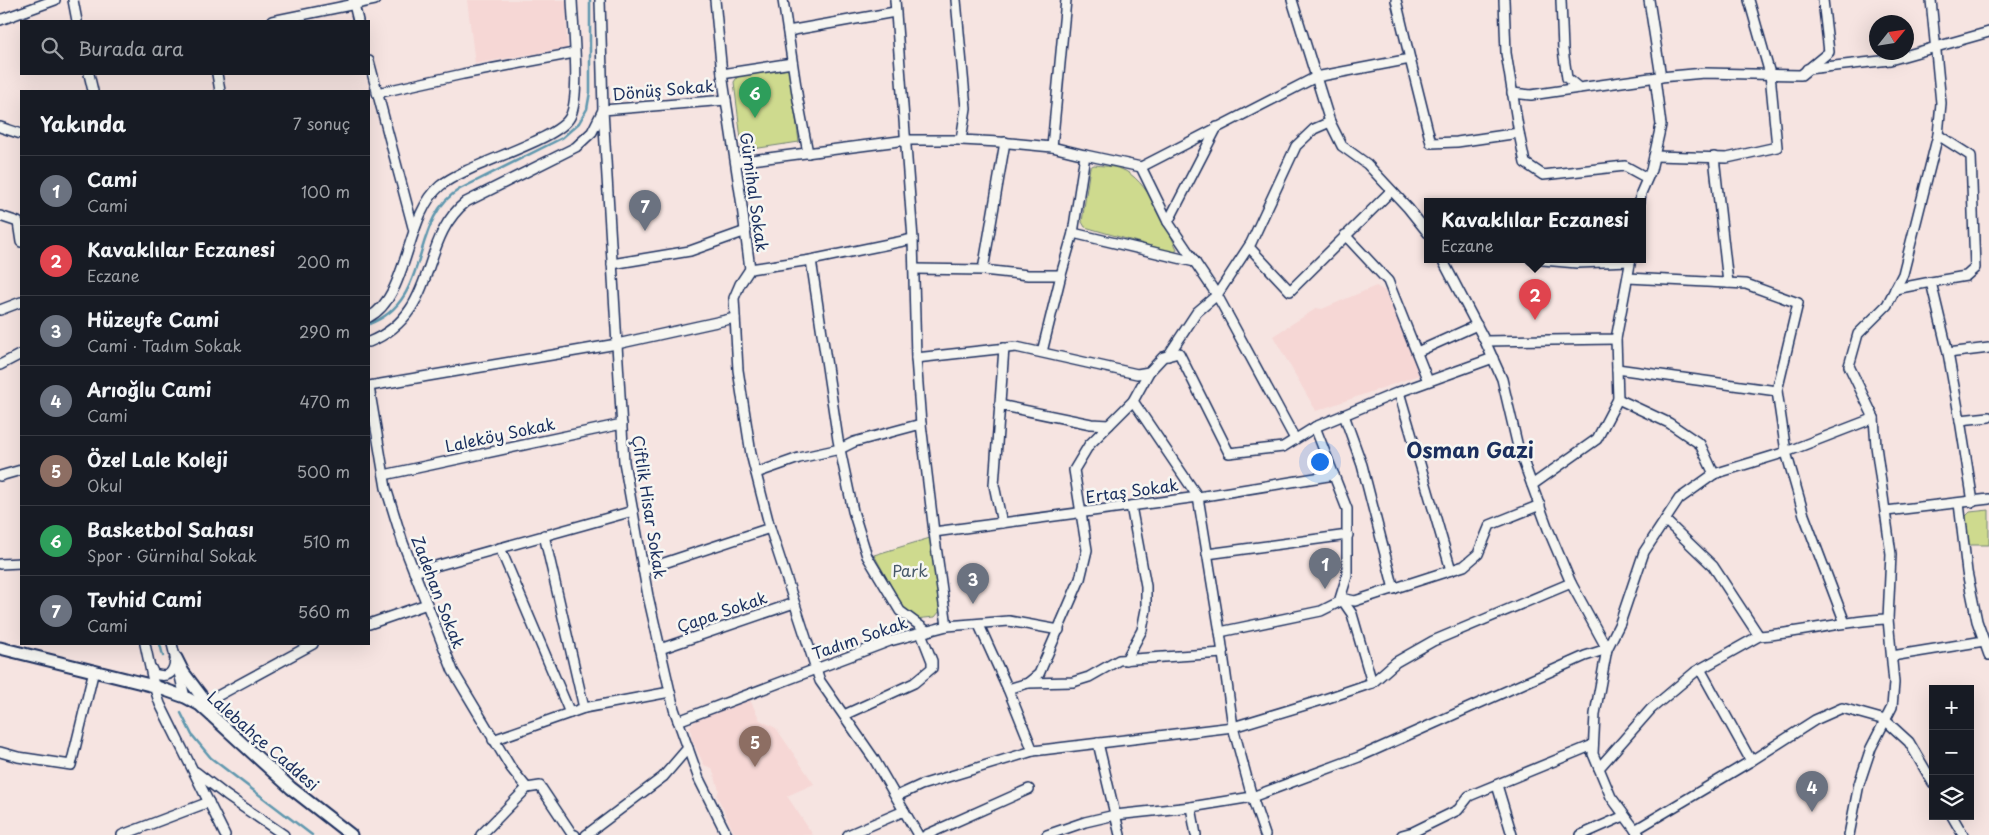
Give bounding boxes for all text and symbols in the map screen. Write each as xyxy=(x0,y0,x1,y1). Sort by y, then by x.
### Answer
north arrow xyxy=(1869,15,1914,60)
search box xyxy=(20,20,370,75)
icon: search xyxy=(38,34,66,62)
text: Burada ara xyxy=(78,34,183,62)
street label: Dönüş Sokak xyxy=(611,73,715,105)
pin: 6 xyxy=(739,77,771,118)
text: Yakında xyxy=(40,107,126,139)
text: 7 sonuç xyxy=(293,111,350,135)
street label: Gürnihal Sokak xyxy=(735,130,775,253)
text: Cami xyxy=(87,165,137,193)
text: 1 xyxy=(52,179,60,203)
text: 100 m xyxy=(301,179,350,203)
pin: 7 xyxy=(629,190,661,231)
text: Cami xyxy=(87,193,128,217)
popup xyxy=(1424,198,1646,263)
text: Kavaklılar Eczanesi xyxy=(1441,205,1629,233)
text: Eczane xyxy=(1441,233,1494,257)
text: Kavaklılar Eczanesi xyxy=(87,235,275,263)
text: 2 xyxy=(50,249,62,273)
text: 200 m xyxy=(297,249,350,273)
text: Eczane xyxy=(87,263,140,287)
pin: 2 xyxy=(1519,279,1551,320)
text: Hüzeyfe Cami xyxy=(87,305,219,333)
text: 3 xyxy=(51,319,61,343)
text: 290 m xyxy=(299,319,350,343)
text: Cami · Tadım Sokak xyxy=(87,333,242,357)
text: Arıoğlu Cami xyxy=(87,375,211,403)
text: 4 xyxy=(51,389,61,413)
text: 470 m xyxy=(300,389,350,413)
text: Cami xyxy=(87,403,128,427)
street label: Laleköy Sokak xyxy=(443,411,557,457)
street label: Çiftlik Hisar Sokak xyxy=(627,433,673,580)
district label: Osman Gazi xyxy=(1406,433,1534,465)
text: Özel Lale Koleji xyxy=(87,445,228,473)
your location xyxy=(1307,449,1333,475)
text: 5 xyxy=(51,459,61,483)
text: 500 m xyxy=(297,459,350,483)
street label: Ertaş Sokak xyxy=(1084,472,1180,508)
text: Okul xyxy=(87,473,122,497)
text: Basketbol Sahası xyxy=(87,515,254,543)
text: 6 xyxy=(50,529,62,553)
text: 510 m xyxy=(302,529,350,553)
street label: Zadehan Sokak xyxy=(406,532,472,652)
text: Spor · Gürnihal Sokak xyxy=(87,543,257,567)
pin: 1 xyxy=(1309,548,1341,589)
park label: Park xyxy=(892,558,928,582)
pin: 3 xyxy=(957,563,989,604)
street label: Çapa Sokak xyxy=(673,584,770,638)
text: Tevhid Cami xyxy=(87,585,202,613)
text: 7 xyxy=(51,599,61,623)
text: 560 m xyxy=(298,599,350,623)
street label: Tadım Sokak xyxy=(809,609,911,665)
text: Cami xyxy=(87,613,128,637)
street label: Lalebahçe Caddesi xyxy=(202,685,325,796)
map controls xyxy=(1929,685,1974,820)
button: + xyxy=(1929,685,1974,730)
pin: 5 xyxy=(739,726,771,767)
button: − xyxy=(1929,730,1974,775)
pin: 4 xyxy=(1796,771,1828,812)
button: layers xyxy=(1929,775,1974,820)

